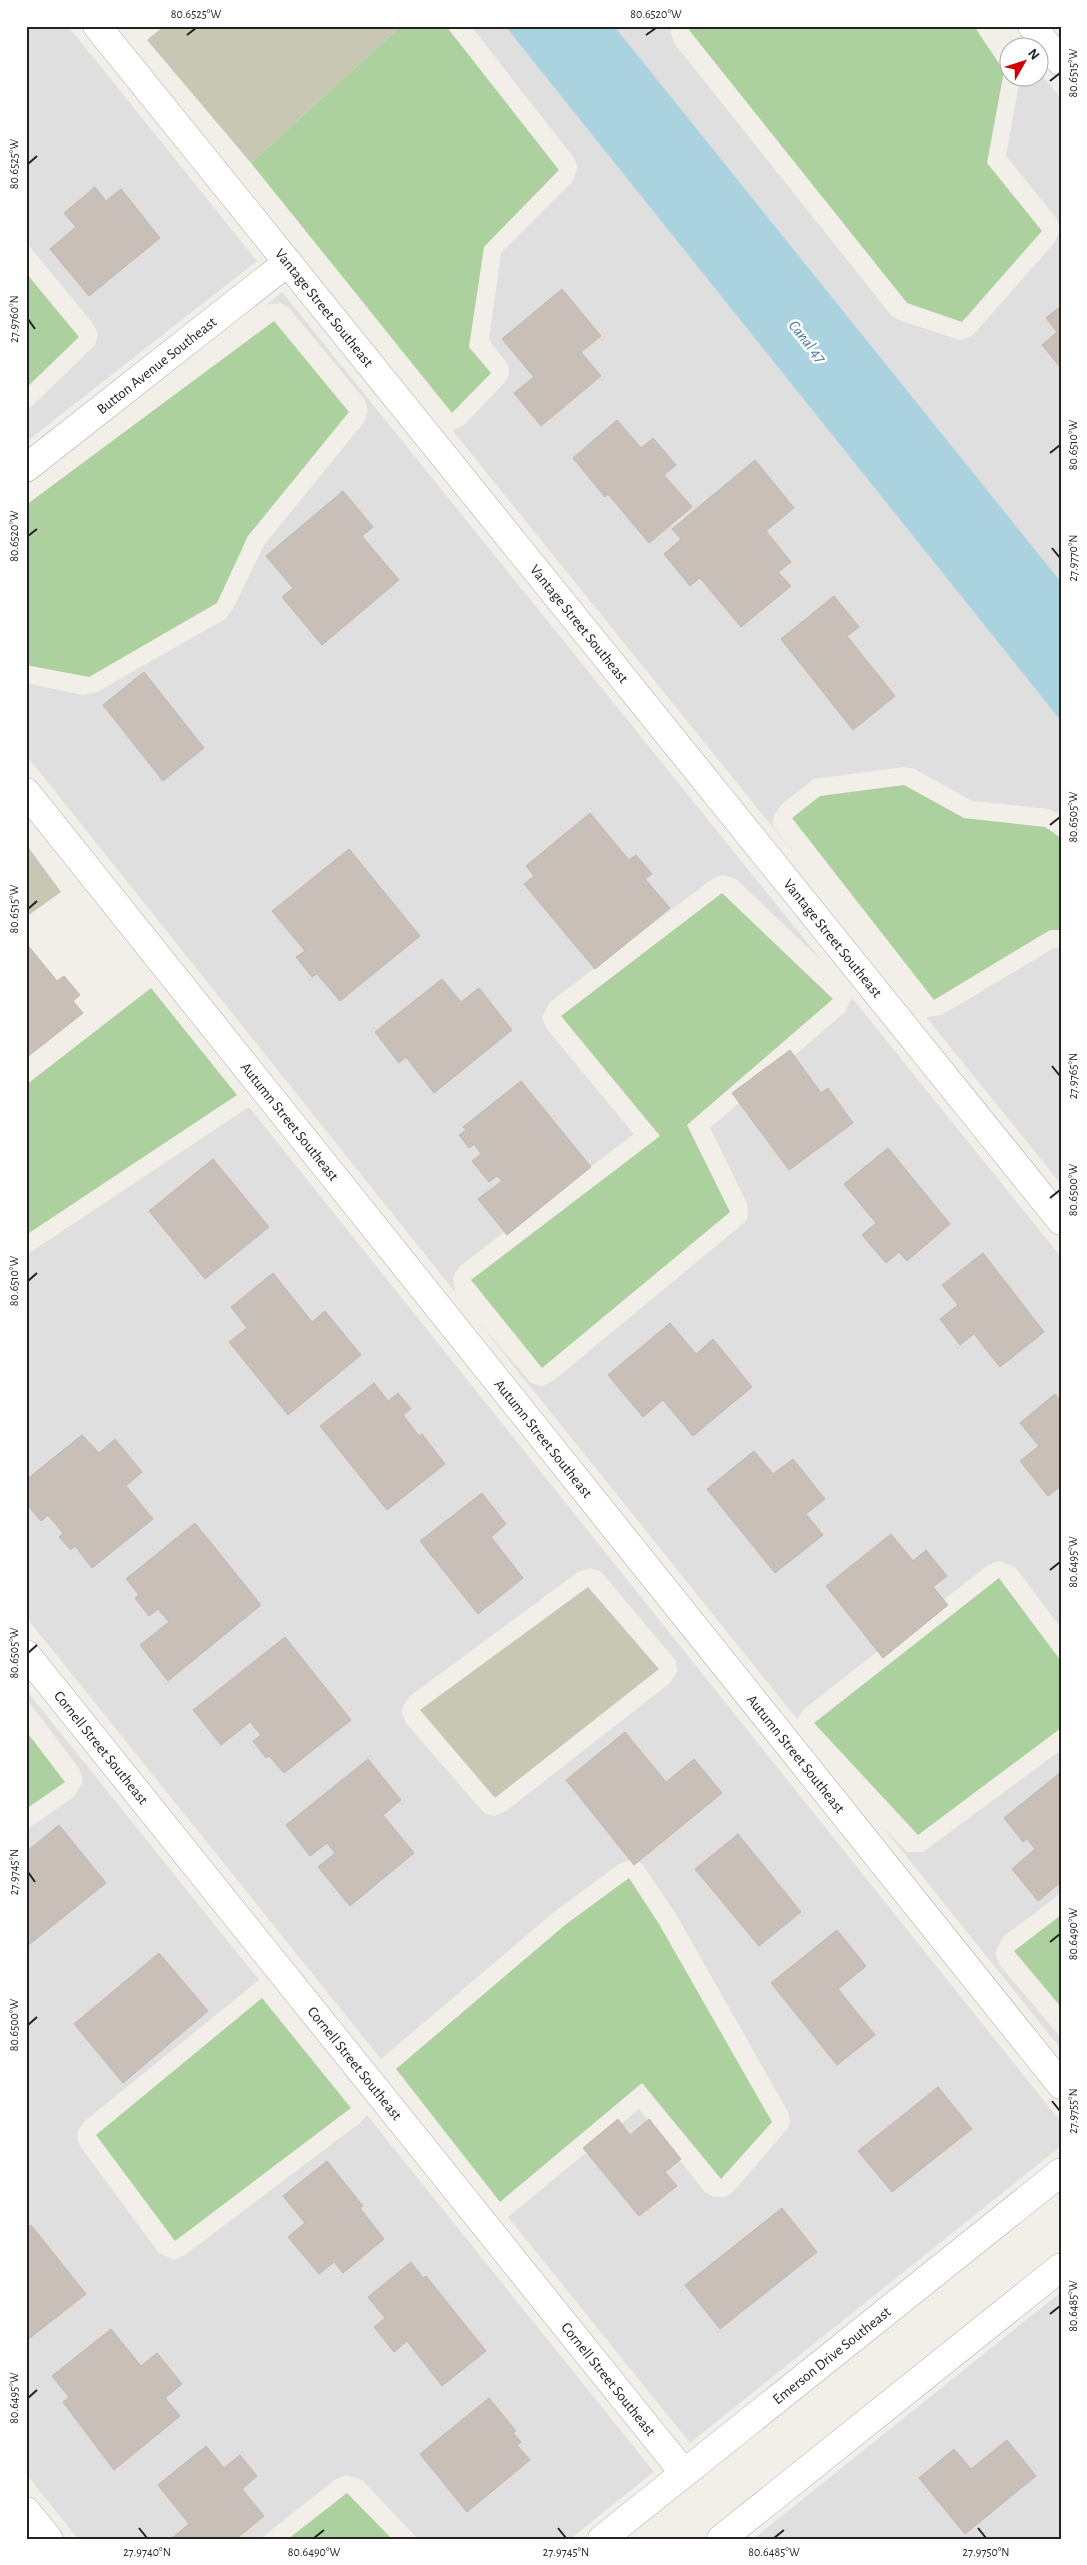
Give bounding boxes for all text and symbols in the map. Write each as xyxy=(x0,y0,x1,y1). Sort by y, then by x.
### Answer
text: 80.6525°W xyxy=(171,8,221,20)
text: 80.6520°W xyxy=(630,8,682,20)
north arrow xyxy=(1000,38,1050,88)
text: N xyxy=(1025,46,1042,63)
text: 80.6515°W xyxy=(1067,48,1079,97)
text: 80.6525°W xyxy=(8,139,20,189)
street label: Vantage Street Southeast xyxy=(272,246,376,370)
text: 27.9760°N xyxy=(8,295,20,343)
street label: Button Avenue Southeast xyxy=(94,314,220,417)
water label: Canal 47 xyxy=(785,317,829,366)
text: 80.6510°W xyxy=(1067,420,1079,470)
text: 80.6520°W xyxy=(8,510,20,562)
text: 27.9770°N xyxy=(1067,535,1079,581)
street label: Vantage Street Southeast xyxy=(527,562,631,686)
text: 80.6505°W xyxy=(1067,791,1079,843)
street label: Vantage Street Southeast xyxy=(780,877,885,1001)
text: 80.6515°W xyxy=(8,884,20,933)
text: 27.9765°N xyxy=(1067,1053,1079,1099)
street label: Autumn Street Southeast xyxy=(238,1060,341,1184)
text: 80.6500°W xyxy=(1067,1163,1079,1216)
text: 80.6510°W xyxy=(8,1256,20,1306)
street label: Autumn Street Southeast xyxy=(491,1377,595,1501)
text: 80.6495°W xyxy=(1067,1536,1079,1588)
text: 80.6505°W xyxy=(8,1627,20,1679)
street label: Cornell Street Southeast xyxy=(51,1688,151,1808)
street label: Autumn Street Southeast xyxy=(744,1692,847,1816)
text: 27.9745°N xyxy=(8,1849,20,1895)
text: 80.6490°W xyxy=(1067,1907,1079,1960)
text: 80.6500°W xyxy=(8,1998,20,2051)
street label: Cornell Street Southeast xyxy=(305,2004,404,2123)
text: 27.9755°N xyxy=(1067,2088,1079,2134)
text: 80.6485°W xyxy=(1067,2280,1079,2332)
street label: Emerson Drive Southeast xyxy=(770,2304,894,2407)
street label: Cornell Street Southeast xyxy=(558,2320,658,2439)
text: 80.6495°W xyxy=(8,2372,20,2424)
text: 27.9740°N xyxy=(123,2546,171,2558)
text: 80.6490°W xyxy=(288,2546,341,2558)
text: 27.9745°N xyxy=(543,2546,589,2558)
text: 80.6485°W xyxy=(748,2546,800,2558)
text: 27.9750°N xyxy=(963,2546,1009,2558)

